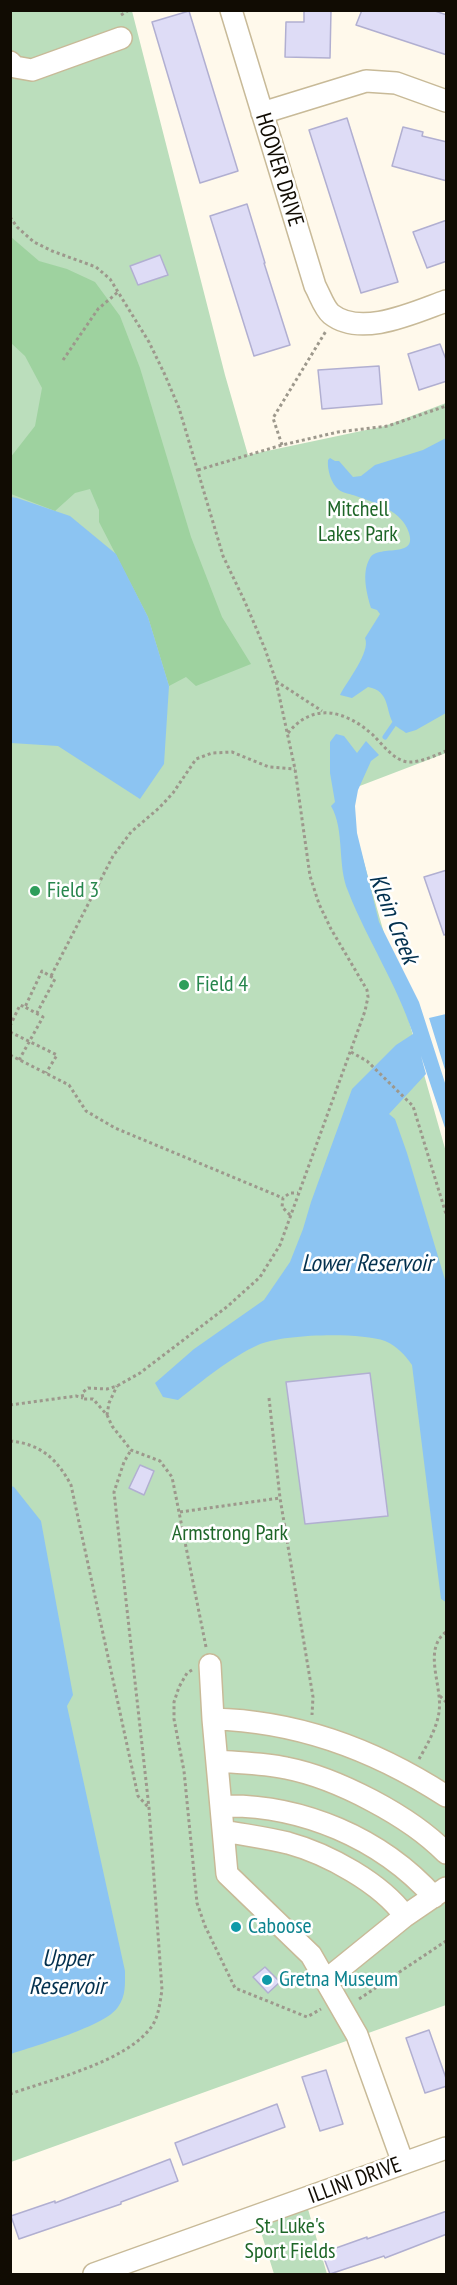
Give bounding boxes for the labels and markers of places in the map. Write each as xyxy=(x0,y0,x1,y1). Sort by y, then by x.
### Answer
place label: Field 3 xyxy=(47,878,99,904)
marker: Field 3 xyxy=(28,884,42,898)
place label: Field 4 xyxy=(196,972,248,998)
marker: Field 4 xyxy=(177,978,191,992)
place label: Caboose xyxy=(248,1914,312,1940)
marker: Caboose xyxy=(229,1920,243,1934)
place label: Gretna Museum xyxy=(279,1967,398,1993)
marker: Gretna Museum xyxy=(260,1973,274,1987)

